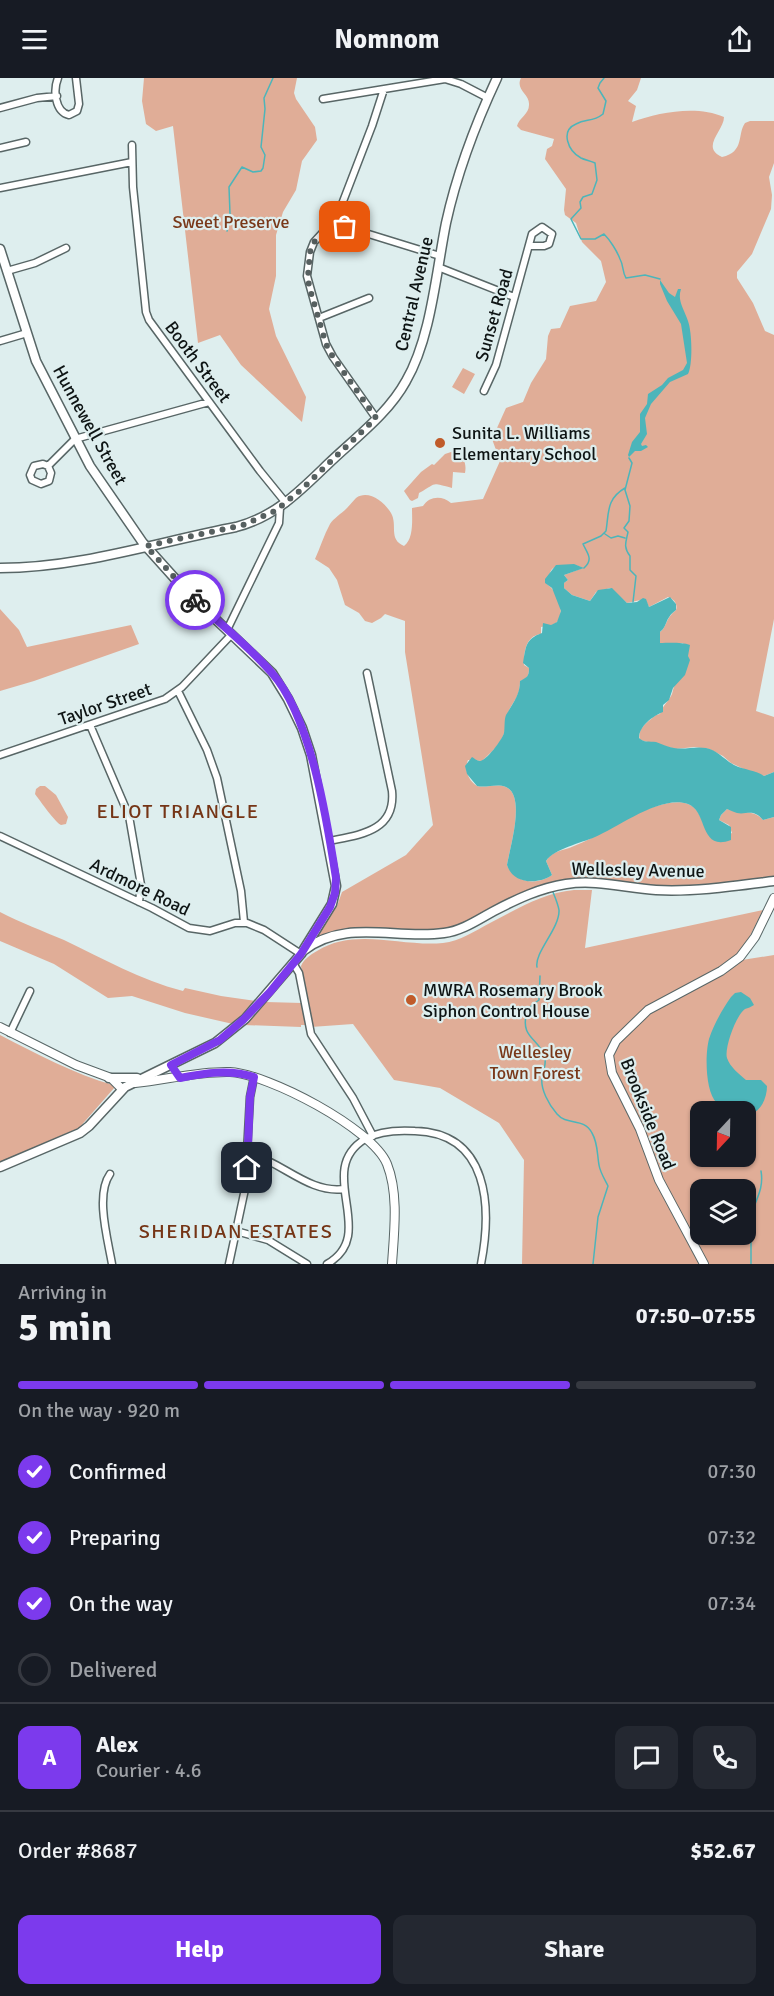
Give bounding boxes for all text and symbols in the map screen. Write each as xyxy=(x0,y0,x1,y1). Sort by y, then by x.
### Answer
icon: menu xyxy=(18,23,51,56)
text: Nomnom xyxy=(334,23,440,56)
icon: share xyxy=(723,23,756,56)
pin xyxy=(319,201,370,252)
icon: bag xyxy=(328,210,361,243)
park label: Sweet Preserve xyxy=(173,211,289,233)
street label: Central Avenue xyxy=(390,235,438,353)
street label: Sunset Road xyxy=(470,266,518,364)
street label: Booth Street xyxy=(160,317,236,407)
street label: Hunnewell Street xyxy=(48,361,132,489)
place label: Sunita L. Williams Elementary School xyxy=(452,422,597,465)
marker: Sunita L. Williams Elementary School xyxy=(433,436,447,450)
courier xyxy=(165,570,225,630)
icon: bike xyxy=(179,584,212,617)
street label: Taylor Street xyxy=(56,678,154,730)
district label: ELIOT TRIANGLE xyxy=(96,799,260,824)
street label: Ardmore Road xyxy=(86,853,194,921)
street label: Wellesley Avenue xyxy=(571,858,705,882)
place label: MWRA Rosemary Brook Siphon Control House xyxy=(423,979,603,1022)
marker: MWRA Rosemary Brook Siphon Control House xyxy=(404,993,418,1007)
park label: Wellesley Town Forest xyxy=(489,1041,581,1084)
street label: Brookside Road xyxy=(616,1055,680,1173)
north arrow xyxy=(690,1101,756,1167)
map controls xyxy=(690,1101,756,1245)
pin xyxy=(221,1142,272,1193)
icon: home xyxy=(230,1151,263,1184)
button: layers xyxy=(690,1179,756,1245)
district label: SHERIDAN ESTATES xyxy=(139,1219,333,1244)
text: Arriving in xyxy=(18,1280,107,1305)
text: 07:50–07:55 xyxy=(636,1302,756,1329)
text: 5 min xyxy=(18,1303,112,1351)
text: On the way · 920 m xyxy=(18,1398,180,1423)
icon: check xyxy=(18,1455,51,1488)
text: Confirmed xyxy=(69,1458,167,1485)
text: 07:30 xyxy=(707,1459,756,1484)
icon: check xyxy=(18,1521,51,1554)
text: Preparing xyxy=(69,1524,161,1551)
text: 07:32 xyxy=(707,1525,756,1550)
icon: check xyxy=(18,1587,51,1620)
text: On the way xyxy=(69,1590,173,1617)
text: 07:34 xyxy=(707,1591,756,1616)
text: Delivered xyxy=(69,1656,157,1683)
button: chat xyxy=(615,1726,678,1789)
button: phone xyxy=(693,1726,756,1789)
text: Alex xyxy=(96,1731,138,1758)
text: A xyxy=(42,1744,57,1771)
text: Courier · 4.6 xyxy=(96,1758,202,1783)
text: Order #8687 xyxy=(18,1837,138,1864)
text: $52.67 xyxy=(690,1837,756,1864)
button: Help xyxy=(18,1915,381,1984)
button: Share xyxy=(393,1915,756,1984)

